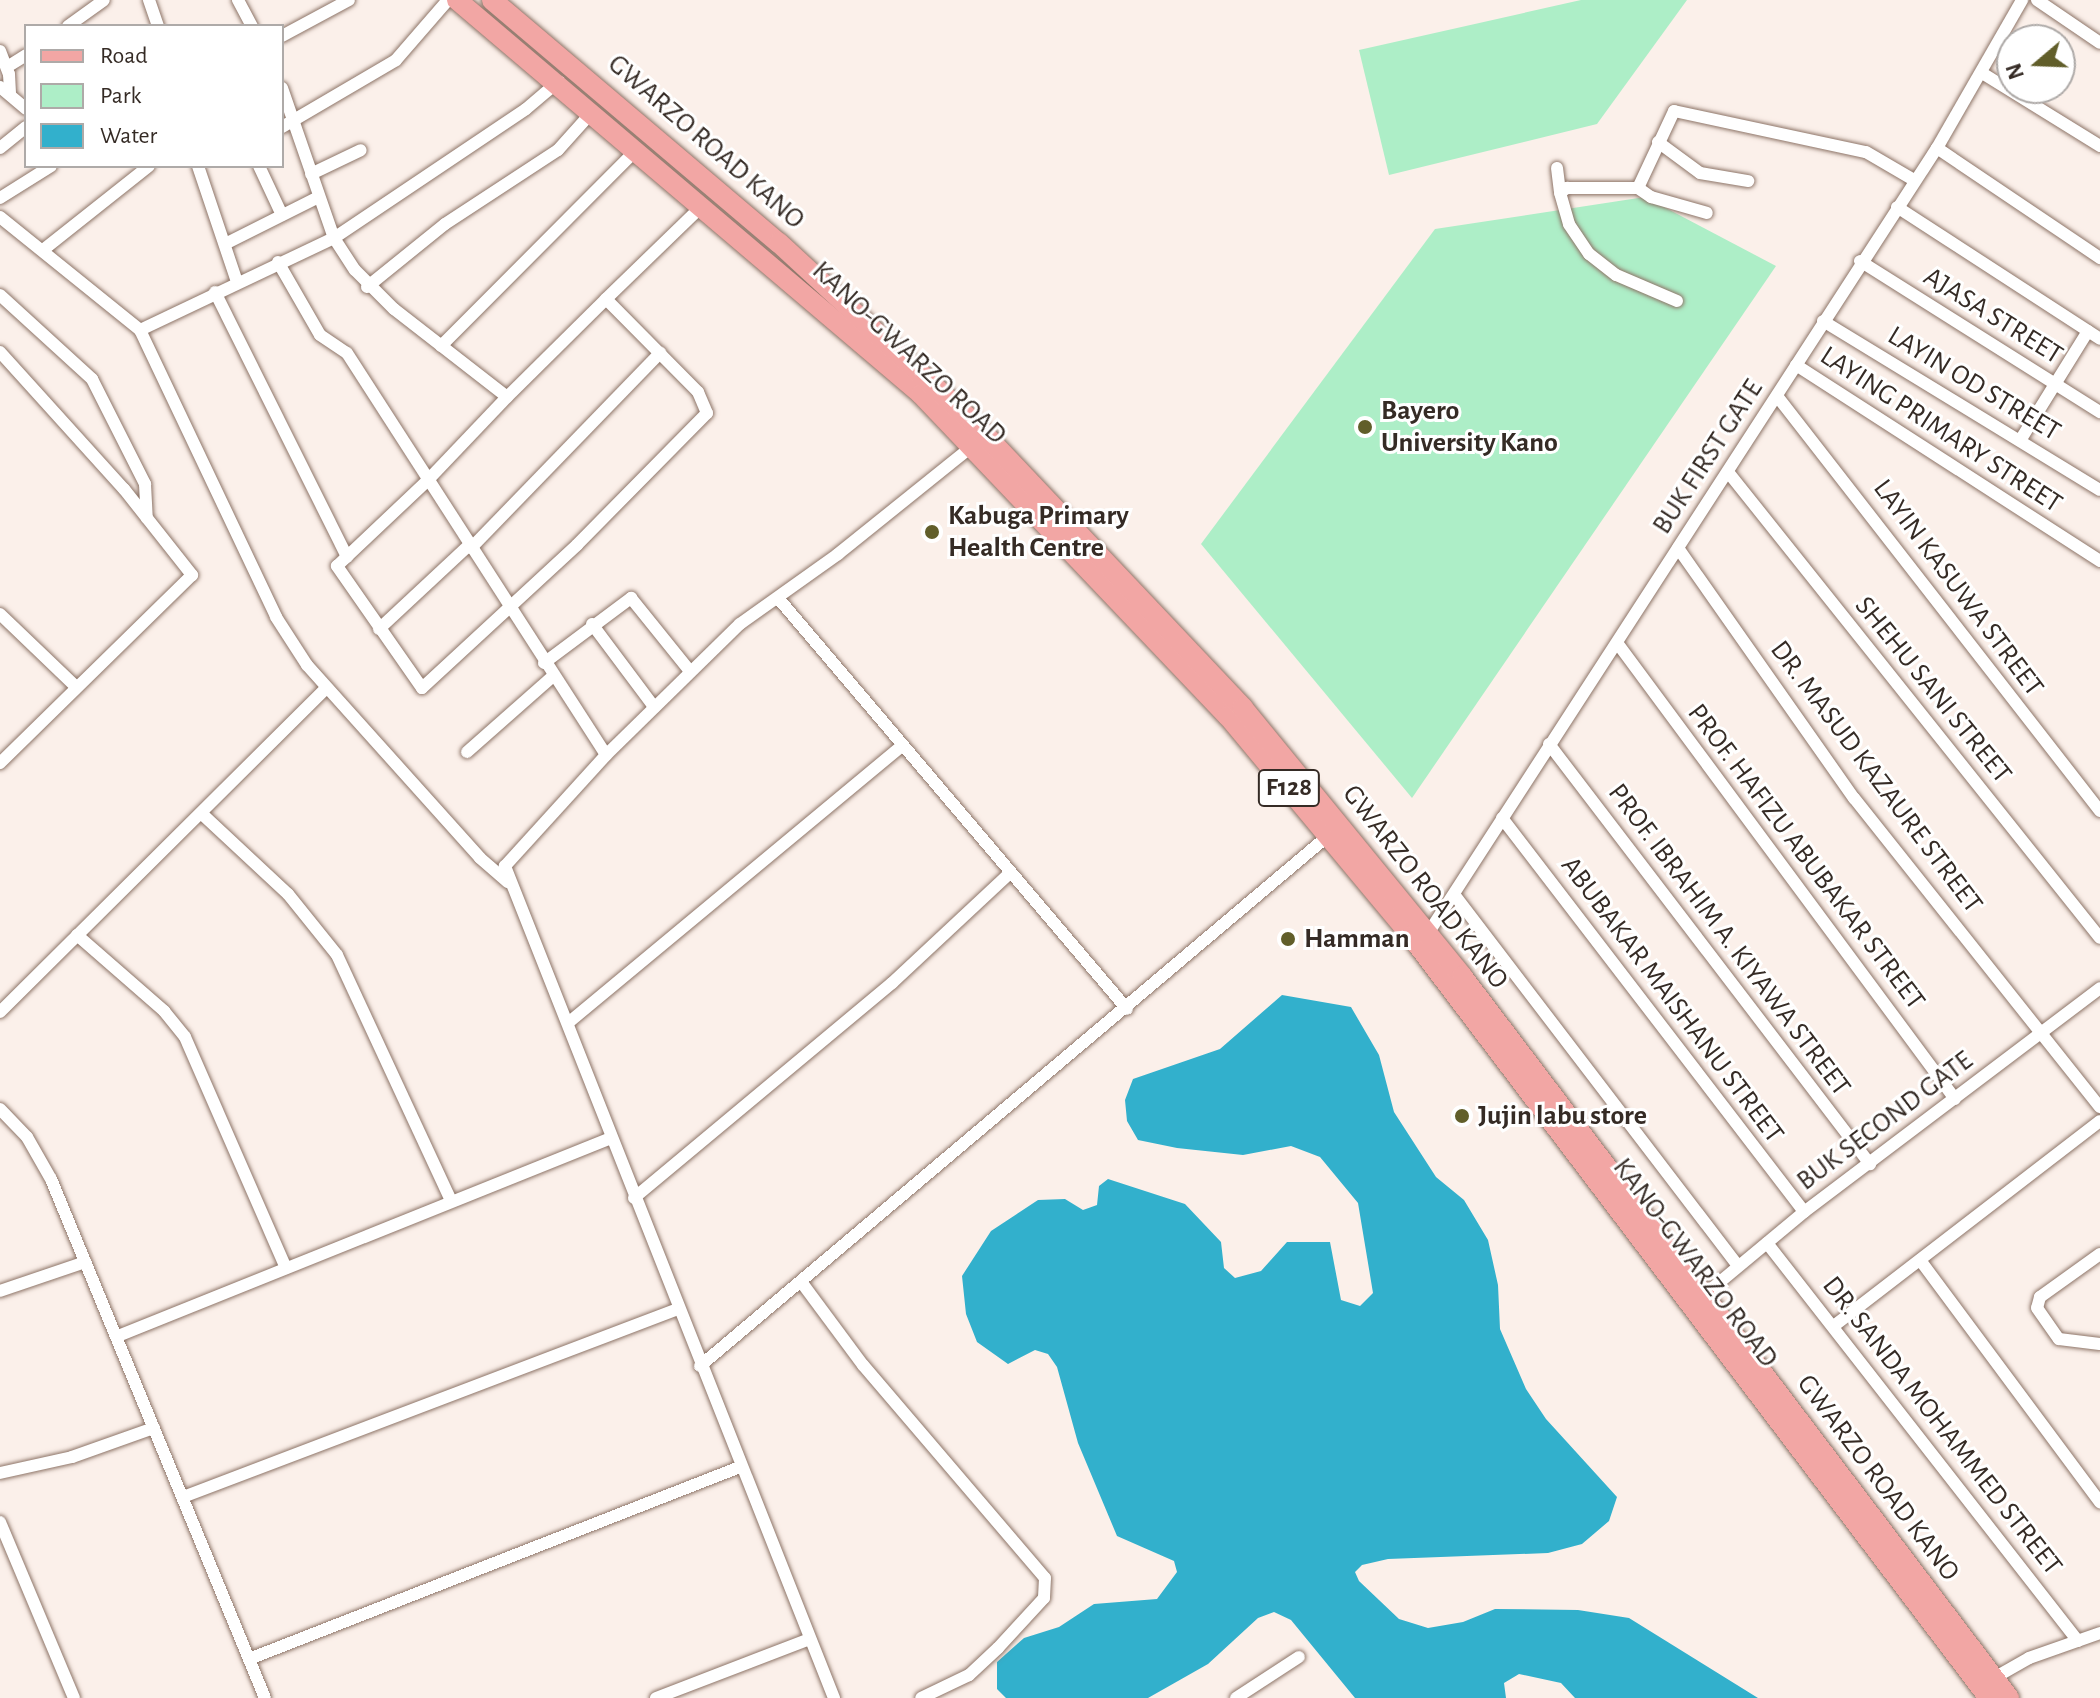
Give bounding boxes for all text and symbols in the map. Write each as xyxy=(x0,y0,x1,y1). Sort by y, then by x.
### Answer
legend xyxy=(24,24,284,168)
north arrow xyxy=(1996,24,2076,104)
text: Road xyxy=(100,44,148,68)
street label: GWARZO ROAD KANO xyxy=(601,47,811,237)
text: N xyxy=(2002,60,2028,82)
text: Park xyxy=(100,84,141,108)
text: Water xyxy=(100,124,157,148)
street label: KANO-GWARZO ROAD xyxy=(805,254,1013,452)
street label: AJASA STREET xyxy=(1917,260,2069,372)
street label: LAYIN OD STREET xyxy=(1881,319,2067,449)
street label: LAYING PRIMARY STREET xyxy=(1814,339,2068,521)
street label: BUK FIRST GATE xyxy=(1646,373,1770,541)
place label: Bayero University Kano xyxy=(1381,394,1558,460)
marker: Bayero University Kano xyxy=(1356,418,1374,436)
street label: LAYIN KASUWA STREET xyxy=(1866,473,2050,703)
place label: Kabuga Primary Health Centre xyxy=(948,499,1129,565)
marker: Kabuga Primary Health Centre xyxy=(923,523,941,541)
street label: SHEHU SANI STREET xyxy=(1847,590,2019,790)
street label: DR. MASUD KAZAURE STREET xyxy=(1763,634,1989,920)
street label: PROF. HAFIZU ABUBAKAR STREET xyxy=(1680,697,1932,1017)
road number: F128 xyxy=(1257,766,1321,810)
street label: PROF. IBRAHIM A. KIYAWA STREET xyxy=(1600,777,1858,1103)
street label: GWARZO ROAD KANO xyxy=(1335,778,1515,996)
street label: ABUBAKAR MAISHANU STREET xyxy=(1553,850,1791,1150)
place label: Hamman xyxy=(1304,922,1409,956)
marker: Hamman xyxy=(1279,930,1297,948)
street label: BUK SECOND GATE xyxy=(1790,1044,1980,1198)
place label: Jujin labu store xyxy=(1478,1099,1647,1133)
marker: Jujin labu store xyxy=(1453,1107,1471,1125)
street label: KANO-GWARZO ROAD xyxy=(1605,1152,1785,1374)
street label: DR. SANDA MOHAMMED STREET xyxy=(1815,1270,2069,1582)
street label: GWARZO ROAD KANO xyxy=(1789,1368,1967,1588)

